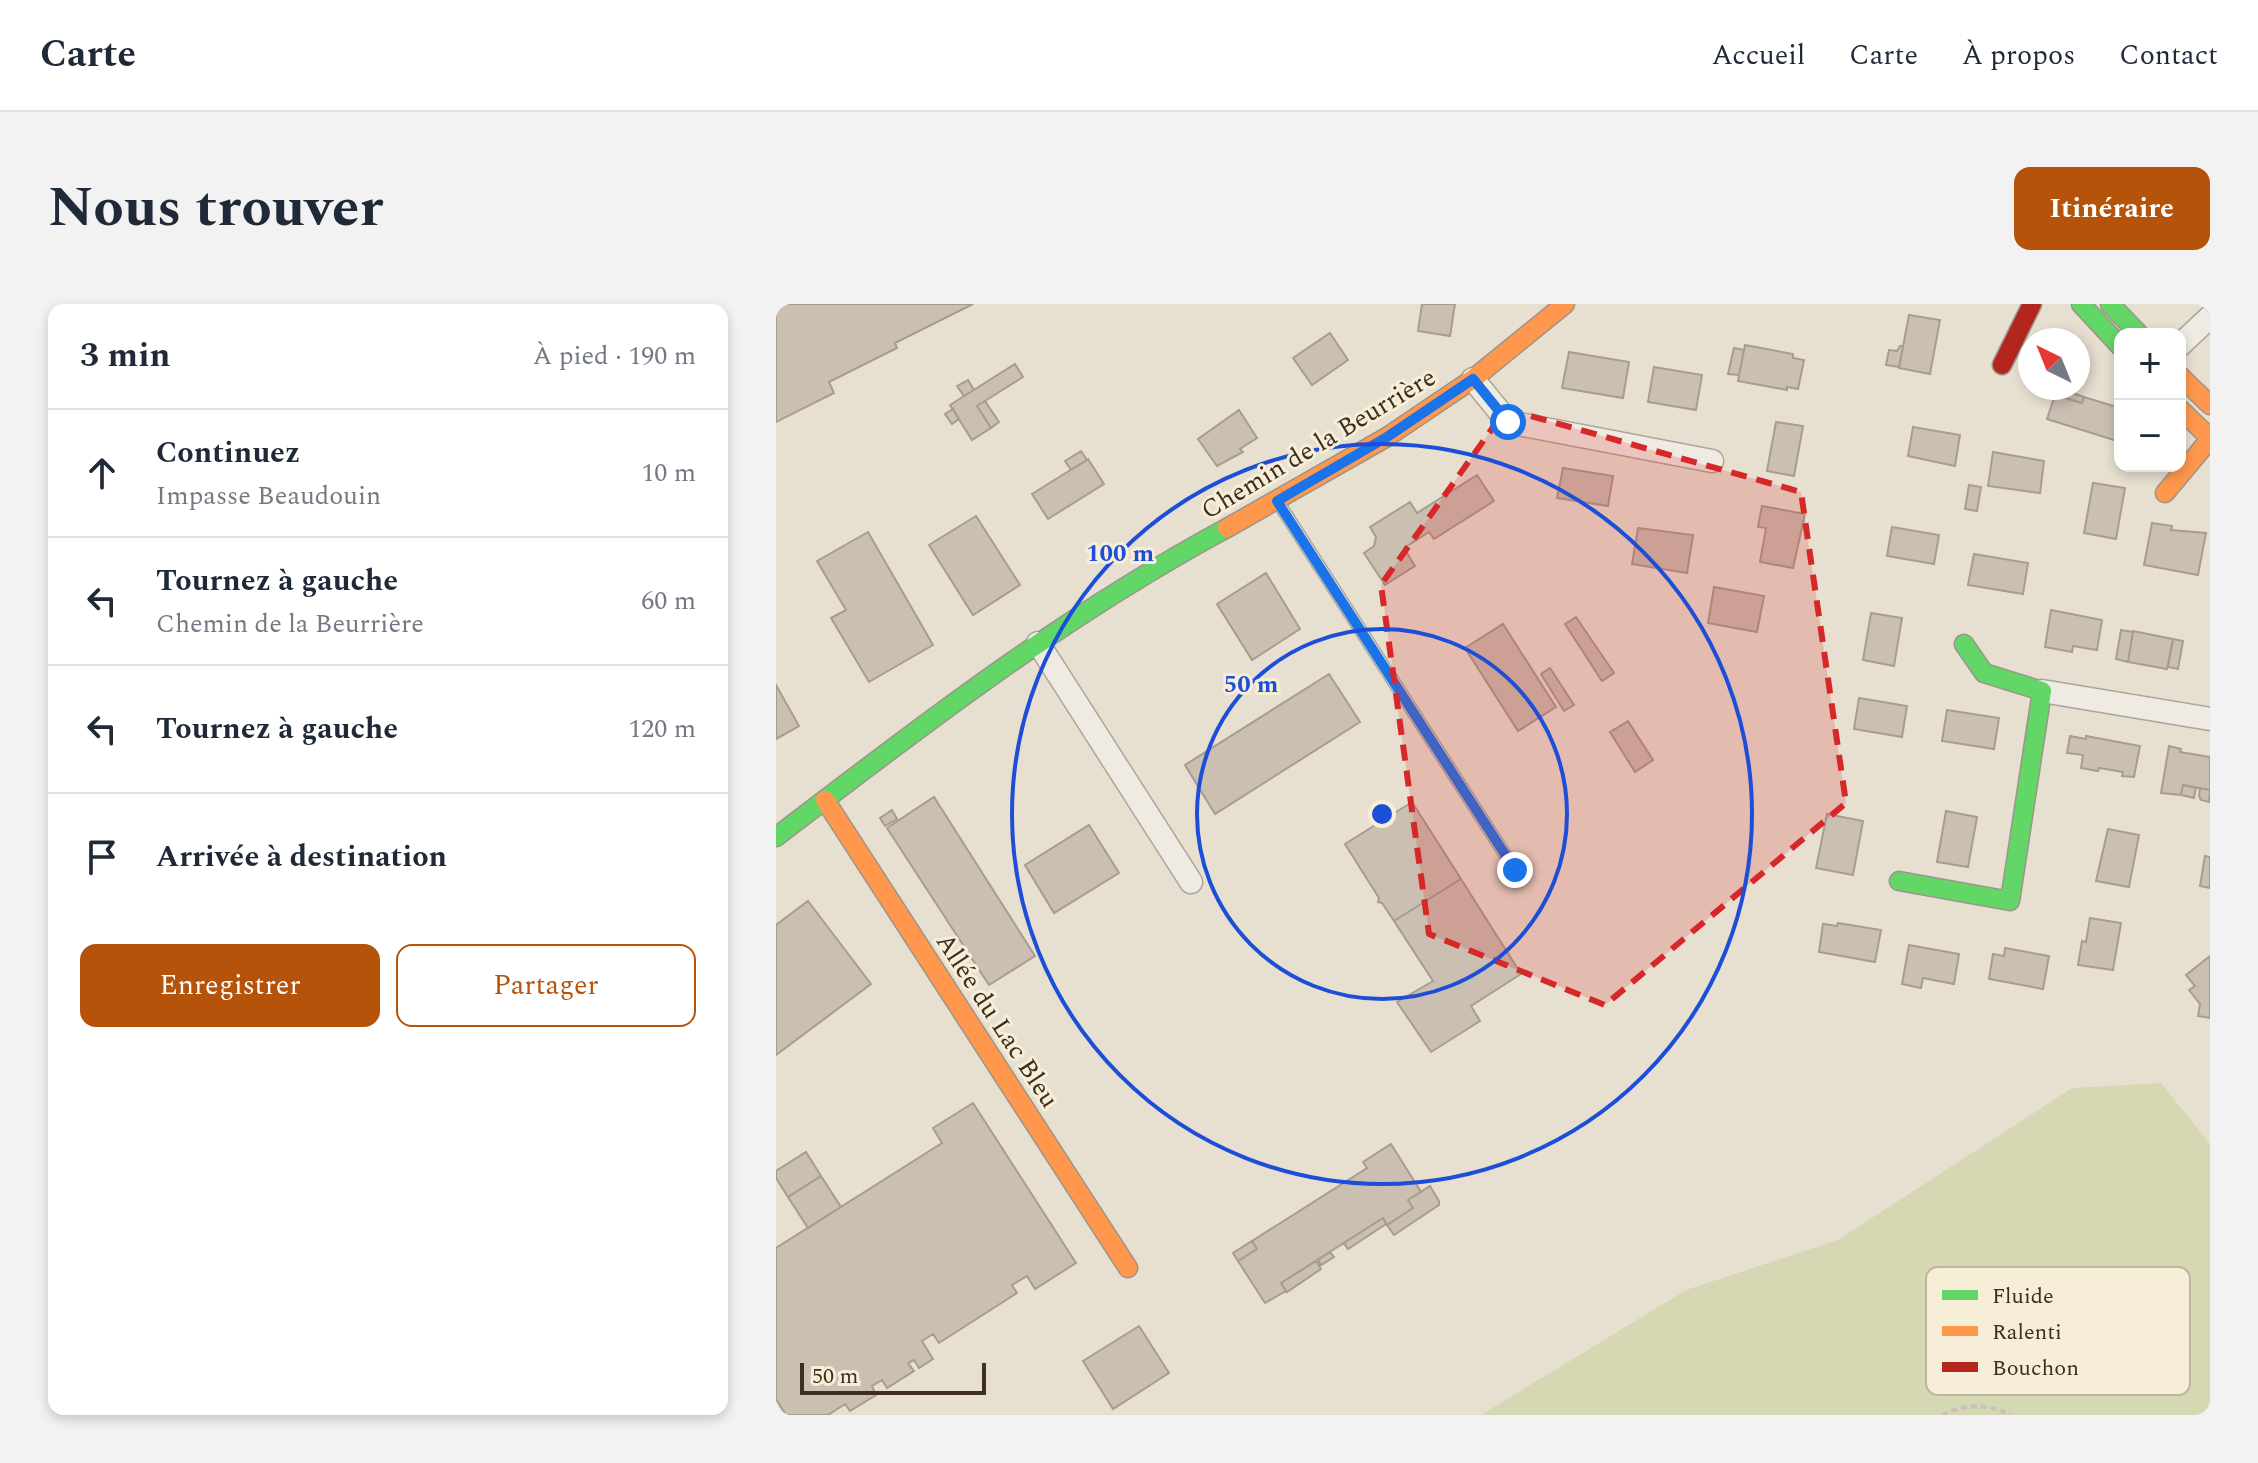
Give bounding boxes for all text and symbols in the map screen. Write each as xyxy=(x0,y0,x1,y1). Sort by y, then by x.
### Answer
text: Carte xyxy=(40,26,136,84)
text: Accueil xyxy=(1712,34,1805,77)
text: Carte xyxy=(1849,34,1918,77)
text: À propos xyxy=(1962,34,2075,77)
text: Contact xyxy=(2119,34,2218,77)
text: Nous trouver xyxy=(48,166,383,251)
button: Itinéraire xyxy=(2014,167,2210,250)
north arrow xyxy=(2018,328,2090,400)
map controls xyxy=(2114,328,2186,472)
button: + xyxy=(2114,328,2186,400)
text: 3 min xyxy=(80,330,170,382)
text: À pied · 190 m xyxy=(533,336,696,376)
street label: Chemin de la Beurrière xyxy=(1193,358,1444,530)
button: − xyxy=(2114,400,2186,472)
route start xyxy=(1490,404,1526,440)
text: Continuez xyxy=(156,430,300,476)
icon: ahead xyxy=(80,451,124,495)
text: 10 m xyxy=(641,453,696,493)
text: Impasse Beaudouin xyxy=(156,476,381,516)
text: 100 m xyxy=(1086,536,1154,572)
text: Tournez à gauche xyxy=(156,558,398,604)
icon: left xyxy=(80,579,124,623)
text: 60 m xyxy=(641,581,696,621)
text: Chemin de la Beurrière xyxy=(156,604,424,644)
text: 50 m xyxy=(1224,667,1279,703)
text: Tournez à gauche xyxy=(156,706,398,752)
icon: left xyxy=(80,707,124,751)
text: 120 m xyxy=(628,709,696,749)
centre of rings xyxy=(1368,800,1396,828)
text: Arrivée à destination xyxy=(156,834,447,880)
icon: arrive xyxy=(80,835,124,879)
route end xyxy=(1497,852,1533,888)
street label: Allée du Lac Bleu xyxy=(925,925,1069,1116)
button: Enregistrer xyxy=(80,944,380,1027)
button: Partager xyxy=(396,944,696,1027)
legend xyxy=(1926,1267,2190,1395)
text: Fluide xyxy=(1992,1280,2054,1313)
text: Ralenti xyxy=(1992,1316,2062,1349)
text: Bouchon xyxy=(1992,1352,2079,1385)
scale bar xyxy=(800,1359,986,1395)
text: 50 m xyxy=(812,1360,858,1393)

